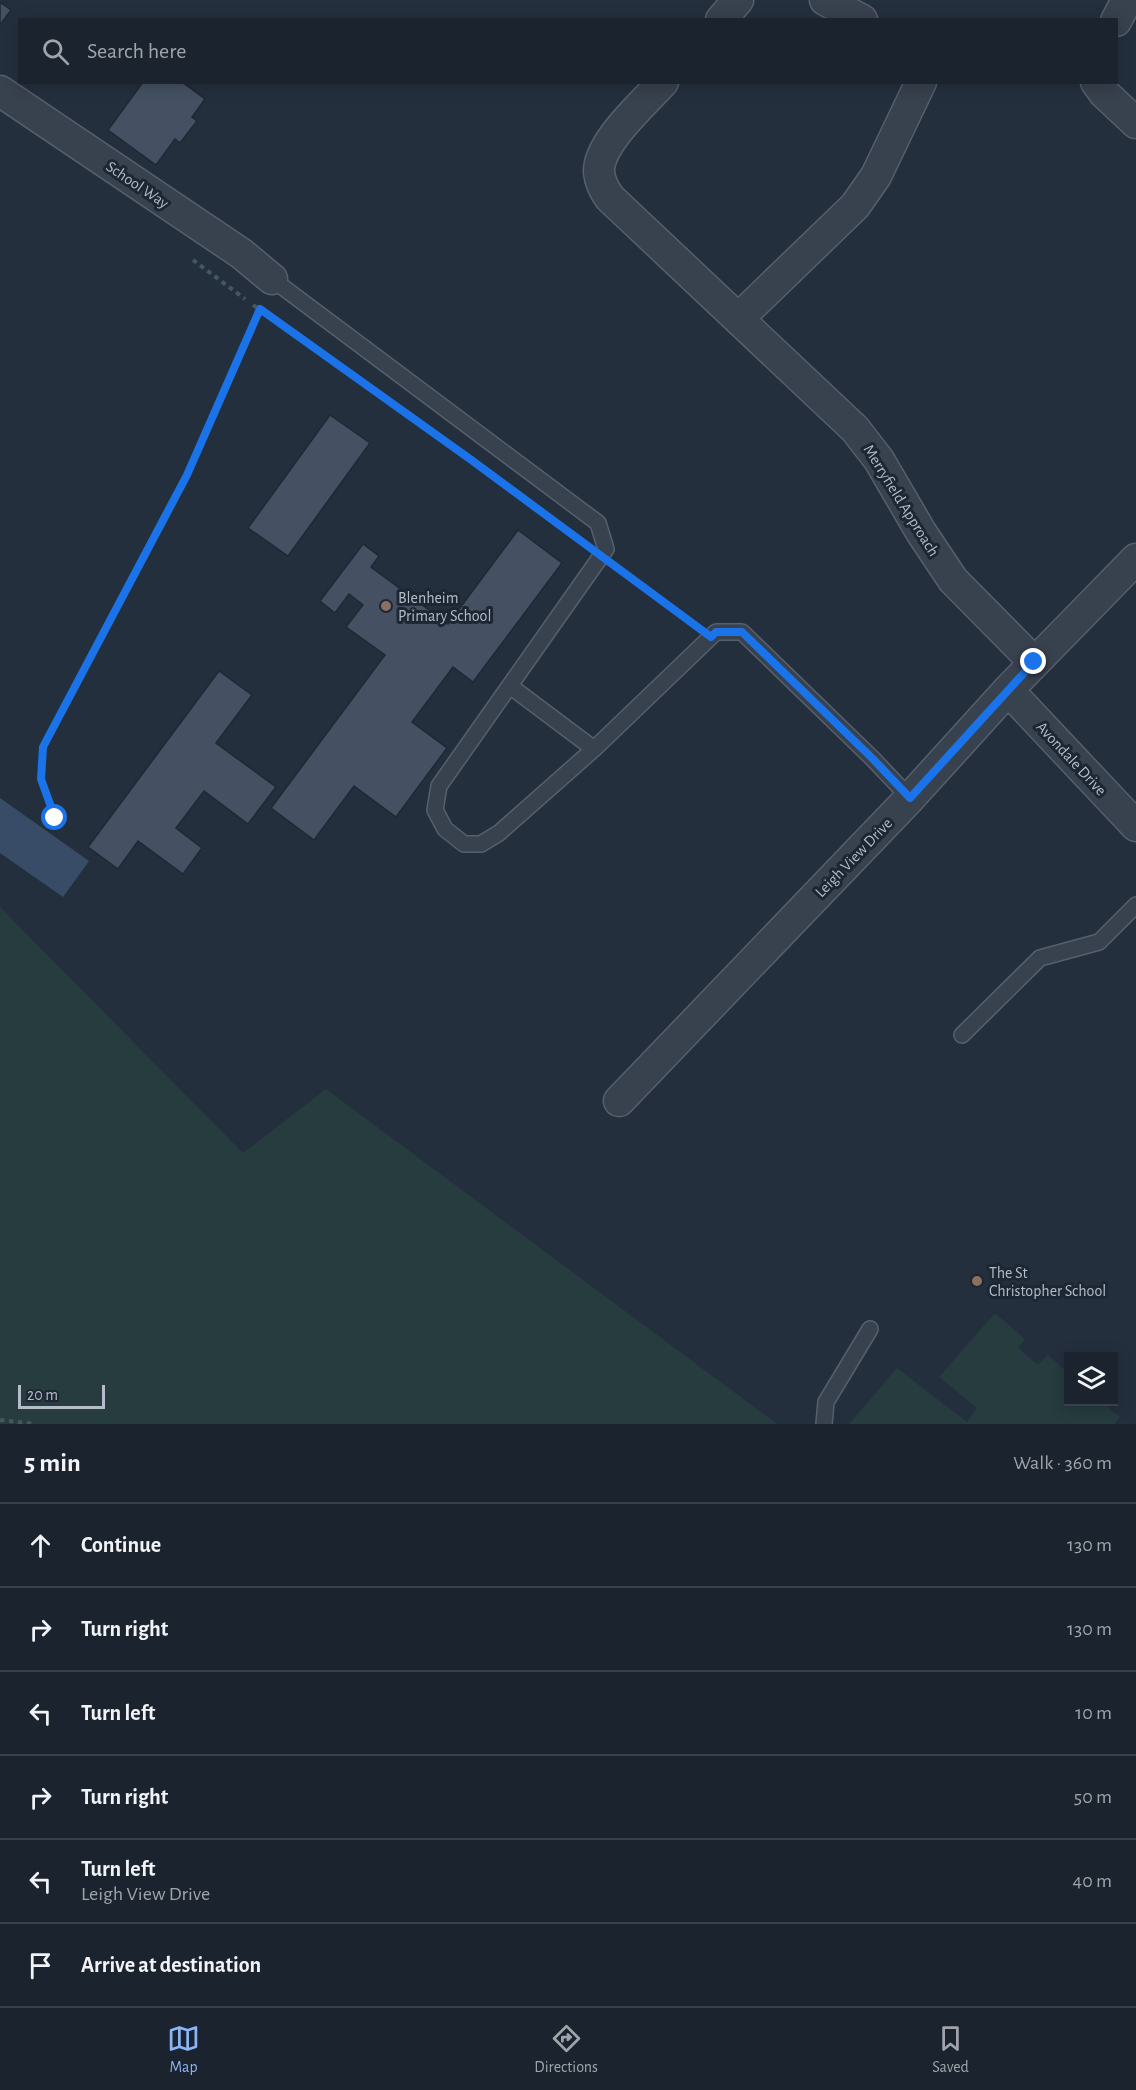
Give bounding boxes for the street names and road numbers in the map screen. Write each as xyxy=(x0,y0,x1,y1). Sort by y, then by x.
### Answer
street label: School Way xyxy=(103,158,172,212)
street label: Merryfield Approach xyxy=(860,442,942,560)
street label: Avondale Drive xyxy=(1033,719,1109,799)
street label: Leigh View Drive xyxy=(812,815,895,900)

